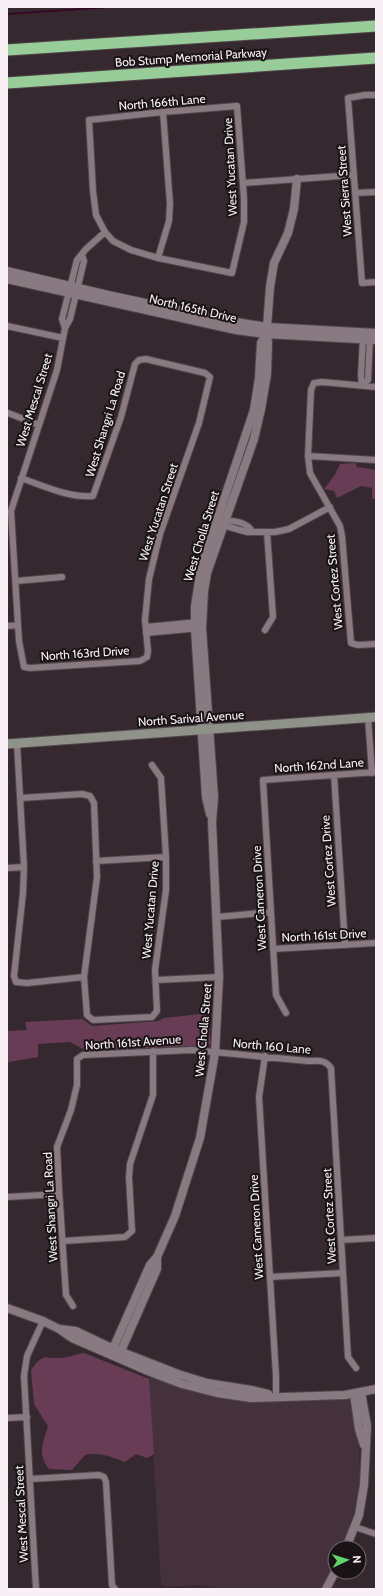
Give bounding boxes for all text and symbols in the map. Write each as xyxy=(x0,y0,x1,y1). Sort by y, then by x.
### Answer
street label: Bob Stump Memorial Parkway xyxy=(114,44,268,70)
street label: North 166th Lane xyxy=(118,91,206,113)
street label: West Yucatan Drive xyxy=(220,118,240,216)
street label: West Sierra Street xyxy=(333,145,355,237)
street label: North 165th Drive xyxy=(148,291,238,325)
street label: West Mescal Street xyxy=(13,351,55,449)
street label: West Shangri La Road xyxy=(82,369,128,479)
street label: West Yucatan Street xyxy=(135,461,181,563)
street label: West Cholla Street xyxy=(180,489,222,583)
street label: West Cortez Street xyxy=(322,534,346,630)
street label: North 163rd Drive xyxy=(40,642,130,664)
street label: North Sarival Avenue xyxy=(138,707,244,729)
street label: North 162nd Lane xyxy=(274,754,364,776)
street label: West Cortez Drive xyxy=(317,815,339,907)
street label: West Cameron Drive xyxy=(249,845,269,951)
street label: West Yucatan Drive xyxy=(138,860,162,960)
street label: North 161st Drive xyxy=(281,925,367,945)
street label: West Cholla Street xyxy=(191,982,215,1078)
street label: North 161st Avenue xyxy=(84,1031,182,1053)
street label: North 160 Lane xyxy=(232,1035,312,1057)
street label: West Shangri La Road xyxy=(40,1152,60,1262)
street label: West Cortez Street xyxy=(319,1168,339,1264)
street label: West Cameron Drive xyxy=(246,1174,266,1280)
street label: West Mescal Street xyxy=(11,1465,31,1563)
north arrow xyxy=(327,1540,367,1580)
text: N xyxy=(350,1555,364,1564)

